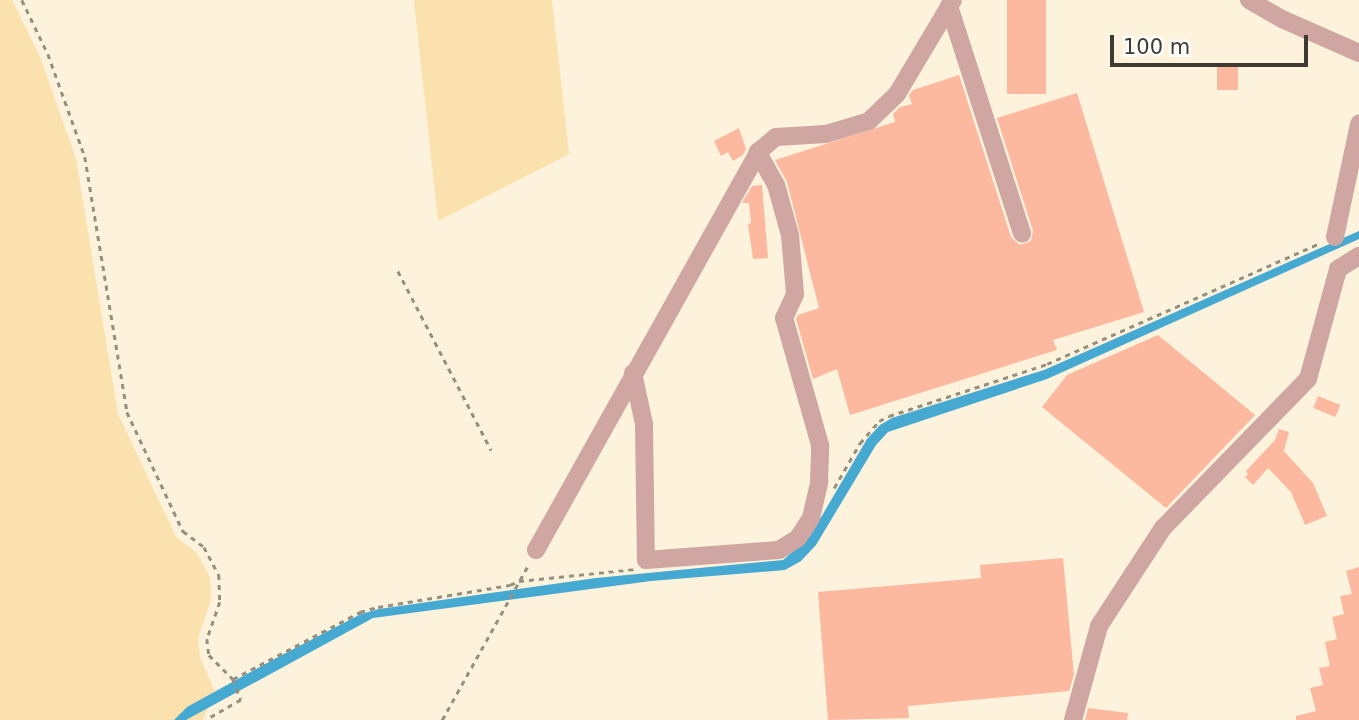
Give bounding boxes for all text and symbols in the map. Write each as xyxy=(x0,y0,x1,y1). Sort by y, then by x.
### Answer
scale bar xyxy=(1114,21,1312,65)
text: 100 m xyxy=(1123,35,1190,59)

